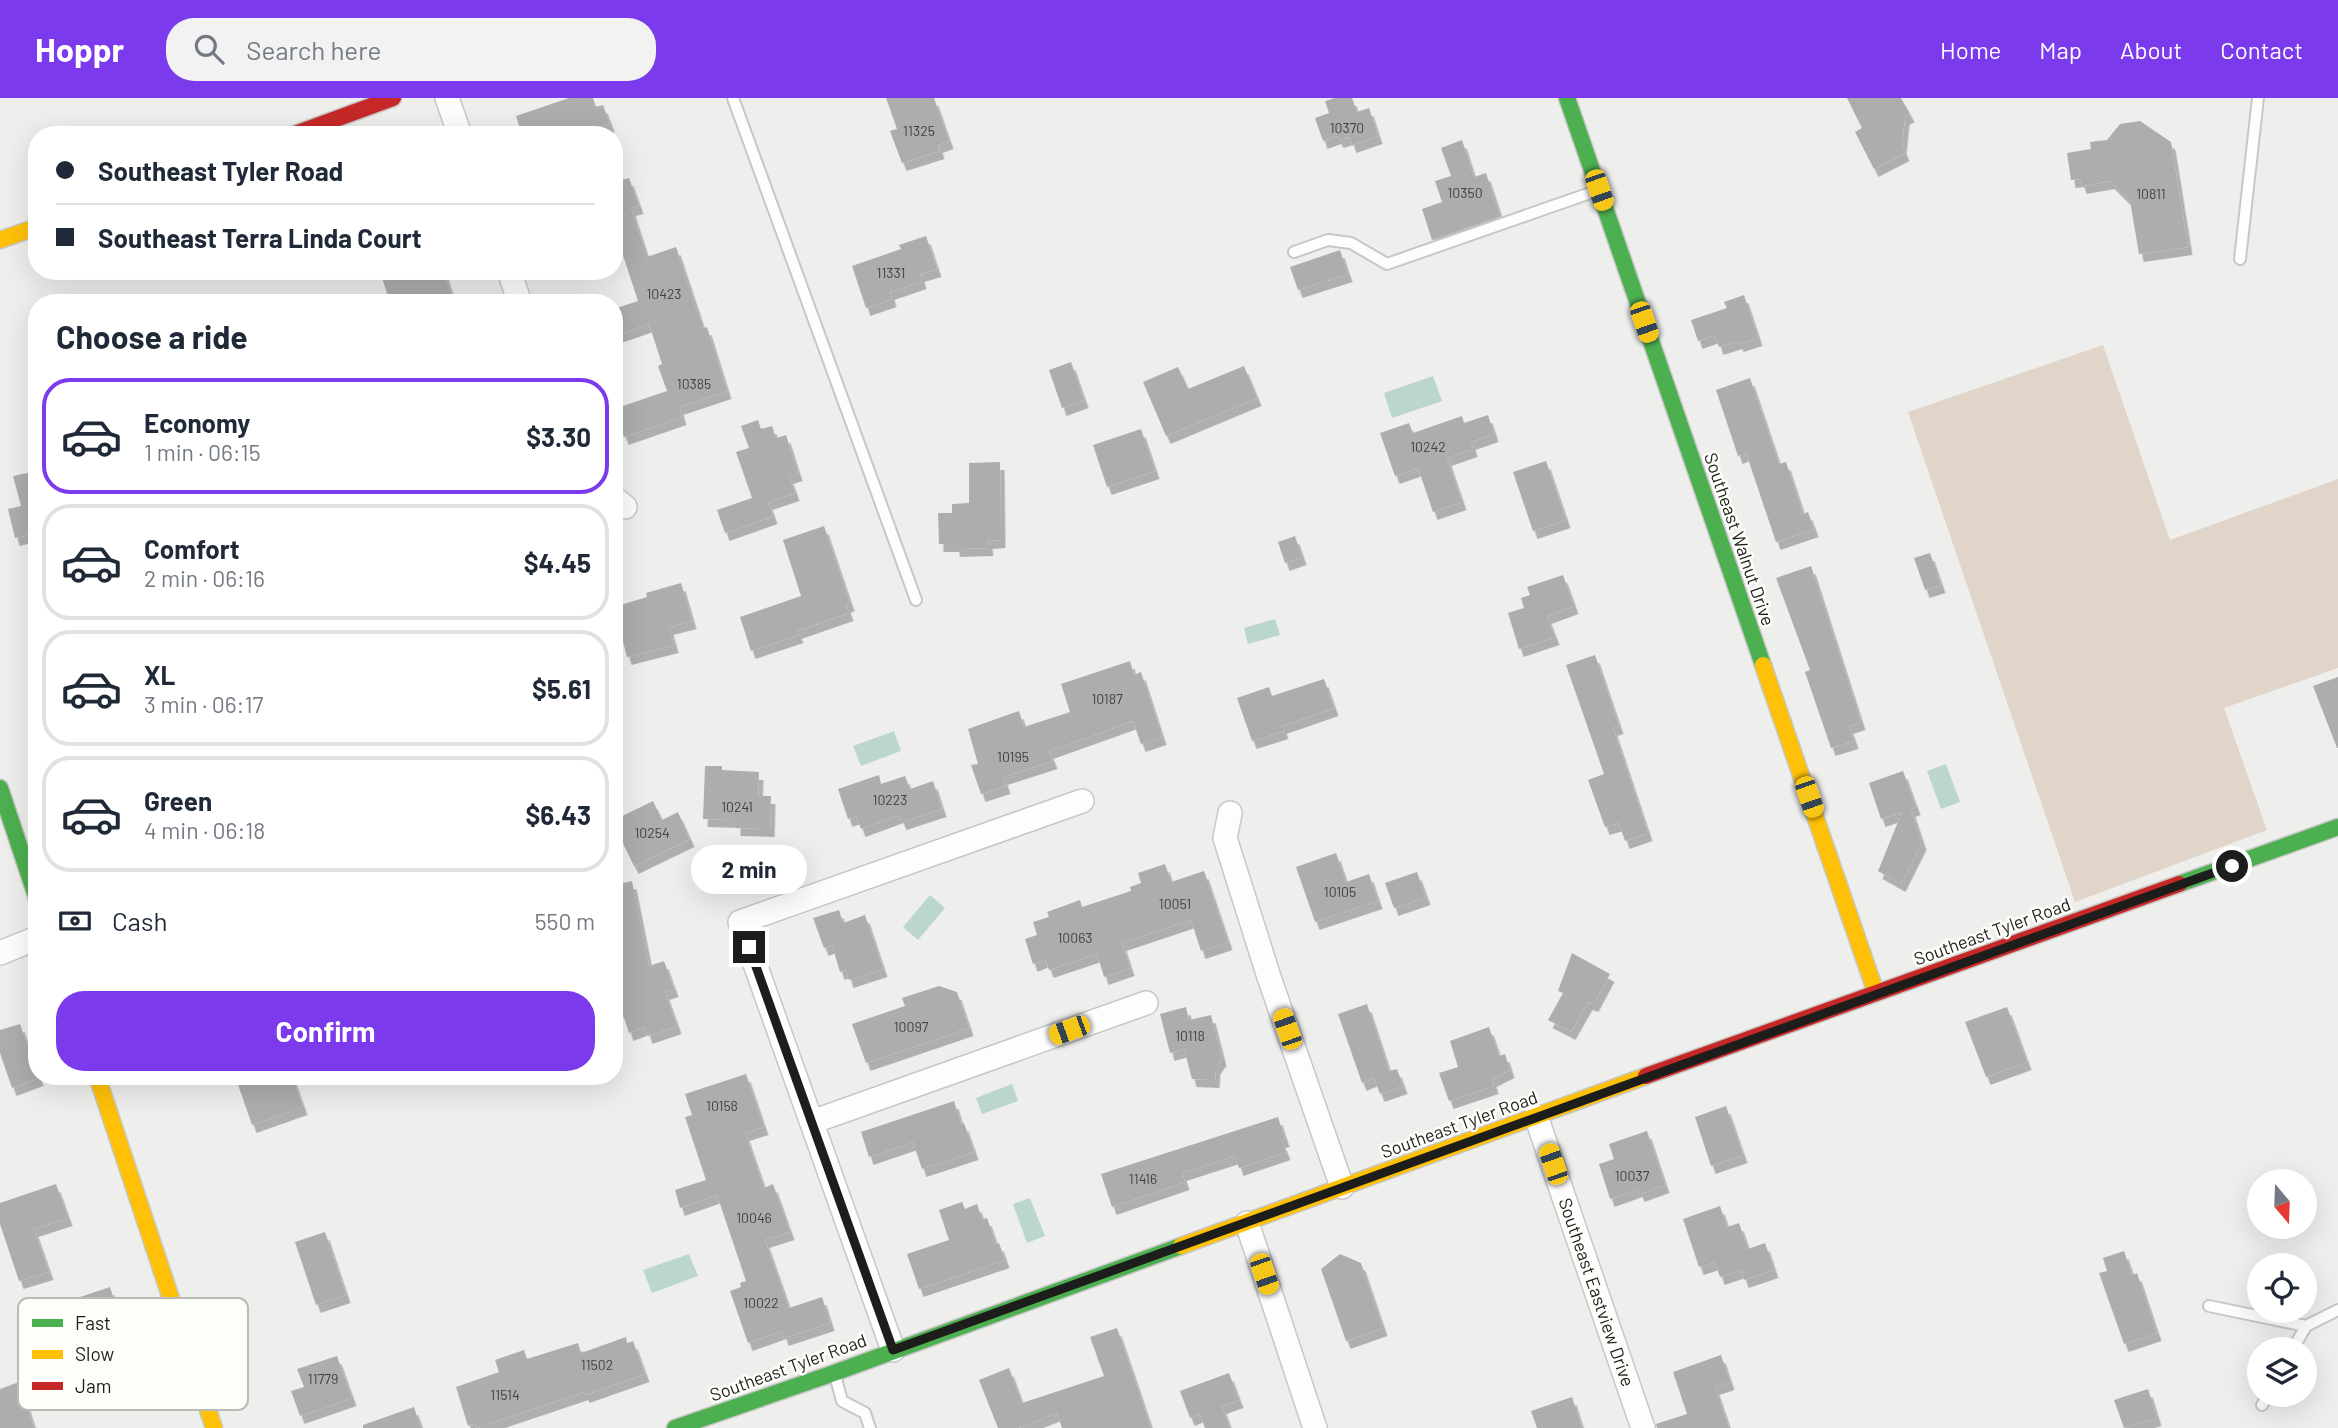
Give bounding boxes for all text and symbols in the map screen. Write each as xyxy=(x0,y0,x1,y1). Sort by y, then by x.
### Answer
search box xyxy=(166,18,656,81)
text: Hoppr xyxy=(35,29,124,69)
icon: search xyxy=(190,30,228,68)
text: Search here xyxy=(246,34,381,65)
text: Home xyxy=(1940,35,2001,64)
text: Map xyxy=(2039,35,2082,64)
text: About xyxy=(2120,35,2182,64)
text: Contact xyxy=(2220,35,2303,64)
house number: 10370 xyxy=(1330,119,1364,136)
house number: 11325 xyxy=(903,122,935,139)
text: Southeast Tyler Road xyxy=(98,155,343,186)
car xyxy=(1583,167,1616,213)
house number: 10350 xyxy=(1447,184,1483,201)
house number: 10811 xyxy=(2136,185,2166,202)
text: Southeast Terra Linda Court xyxy=(98,222,422,253)
house number: 11331 xyxy=(876,264,906,281)
house number: 10423 xyxy=(646,285,682,302)
car xyxy=(1628,299,1661,345)
text: Choose a ride xyxy=(56,317,248,355)
house number: 10385 xyxy=(677,375,711,392)
icon: car xyxy=(60,405,123,468)
text: Economy xyxy=(144,407,250,438)
text: $3.30 xyxy=(526,421,591,452)
text: 1 min · 06:15 xyxy=(144,438,260,466)
house number: 10242 xyxy=(1410,438,1446,455)
street label: Southeast Walnut Drive xyxy=(1700,450,1780,628)
icon: car xyxy=(60,531,123,594)
text: Comfort xyxy=(144,533,240,564)
text: $4.45 xyxy=(524,547,591,578)
text: 2 min · 06:16 xyxy=(144,564,265,592)
icon: car xyxy=(60,657,123,720)
text: XL xyxy=(144,659,175,690)
text: $5.61 xyxy=(532,673,591,704)
text: 3 min · 06:17 xyxy=(144,690,263,718)
house number: 10187 xyxy=(1091,690,1123,707)
house number: 10195 xyxy=(997,748,1029,765)
car xyxy=(1793,774,1826,820)
icon: car xyxy=(60,783,123,846)
text: Green xyxy=(144,785,212,816)
house number: 10223 xyxy=(873,791,907,808)
house number: 10241 xyxy=(721,798,753,815)
text: $6.43 xyxy=(525,799,591,830)
text: 4 min · 06:18 xyxy=(144,816,265,844)
house number: 10254 xyxy=(634,824,670,841)
callout: 2 min xyxy=(691,846,807,894)
route start xyxy=(2216,850,2248,882)
text: 2 min xyxy=(721,855,777,883)
house number: 10105 xyxy=(1324,883,1356,900)
street label: Southeast Tyler Road xyxy=(1911,892,2073,970)
house number: 10051 xyxy=(1159,895,1191,912)
icon: cash xyxy=(56,902,94,940)
text: Cash xyxy=(112,905,167,936)
text: 550 m xyxy=(535,907,595,935)
house number: 10063 xyxy=(1057,929,1093,946)
route end xyxy=(733,931,765,963)
button: Confirm xyxy=(56,991,595,1071)
car xyxy=(1271,1006,1304,1052)
car xyxy=(1046,1013,1093,1047)
house number: 10097 xyxy=(894,1018,929,1035)
house number: 10118 xyxy=(1175,1027,1205,1044)
street label: Southeast Tyler Road xyxy=(1378,1085,1540,1163)
house number: 10158 xyxy=(706,1097,738,1114)
car xyxy=(1537,1141,1570,1187)
house number: 10037 xyxy=(1615,1167,1650,1184)
north arrow xyxy=(2247,1169,2317,1239)
map controls xyxy=(2247,1169,2317,1407)
house number: 11416 xyxy=(1129,1170,1157,1187)
street label: Southeast Eastview Drive xyxy=(1554,1195,1640,1389)
house number: 10046 xyxy=(736,1209,772,1226)
car xyxy=(1248,1251,1281,1297)
button: locate xyxy=(2247,1253,2317,1323)
house number: 10022 xyxy=(743,1294,779,1311)
legend xyxy=(18,1298,248,1410)
text: Fast xyxy=(75,1311,111,1334)
street label: Southeast Tyler Road xyxy=(707,1328,869,1406)
button: layers xyxy=(2247,1337,2317,1407)
text: Slow xyxy=(75,1342,114,1365)
house number: 11502 xyxy=(581,1356,613,1373)
house number: 11779 xyxy=(308,1370,338,1387)
text: Jam xyxy=(75,1374,111,1397)
house number: 11514 xyxy=(490,1386,520,1403)

